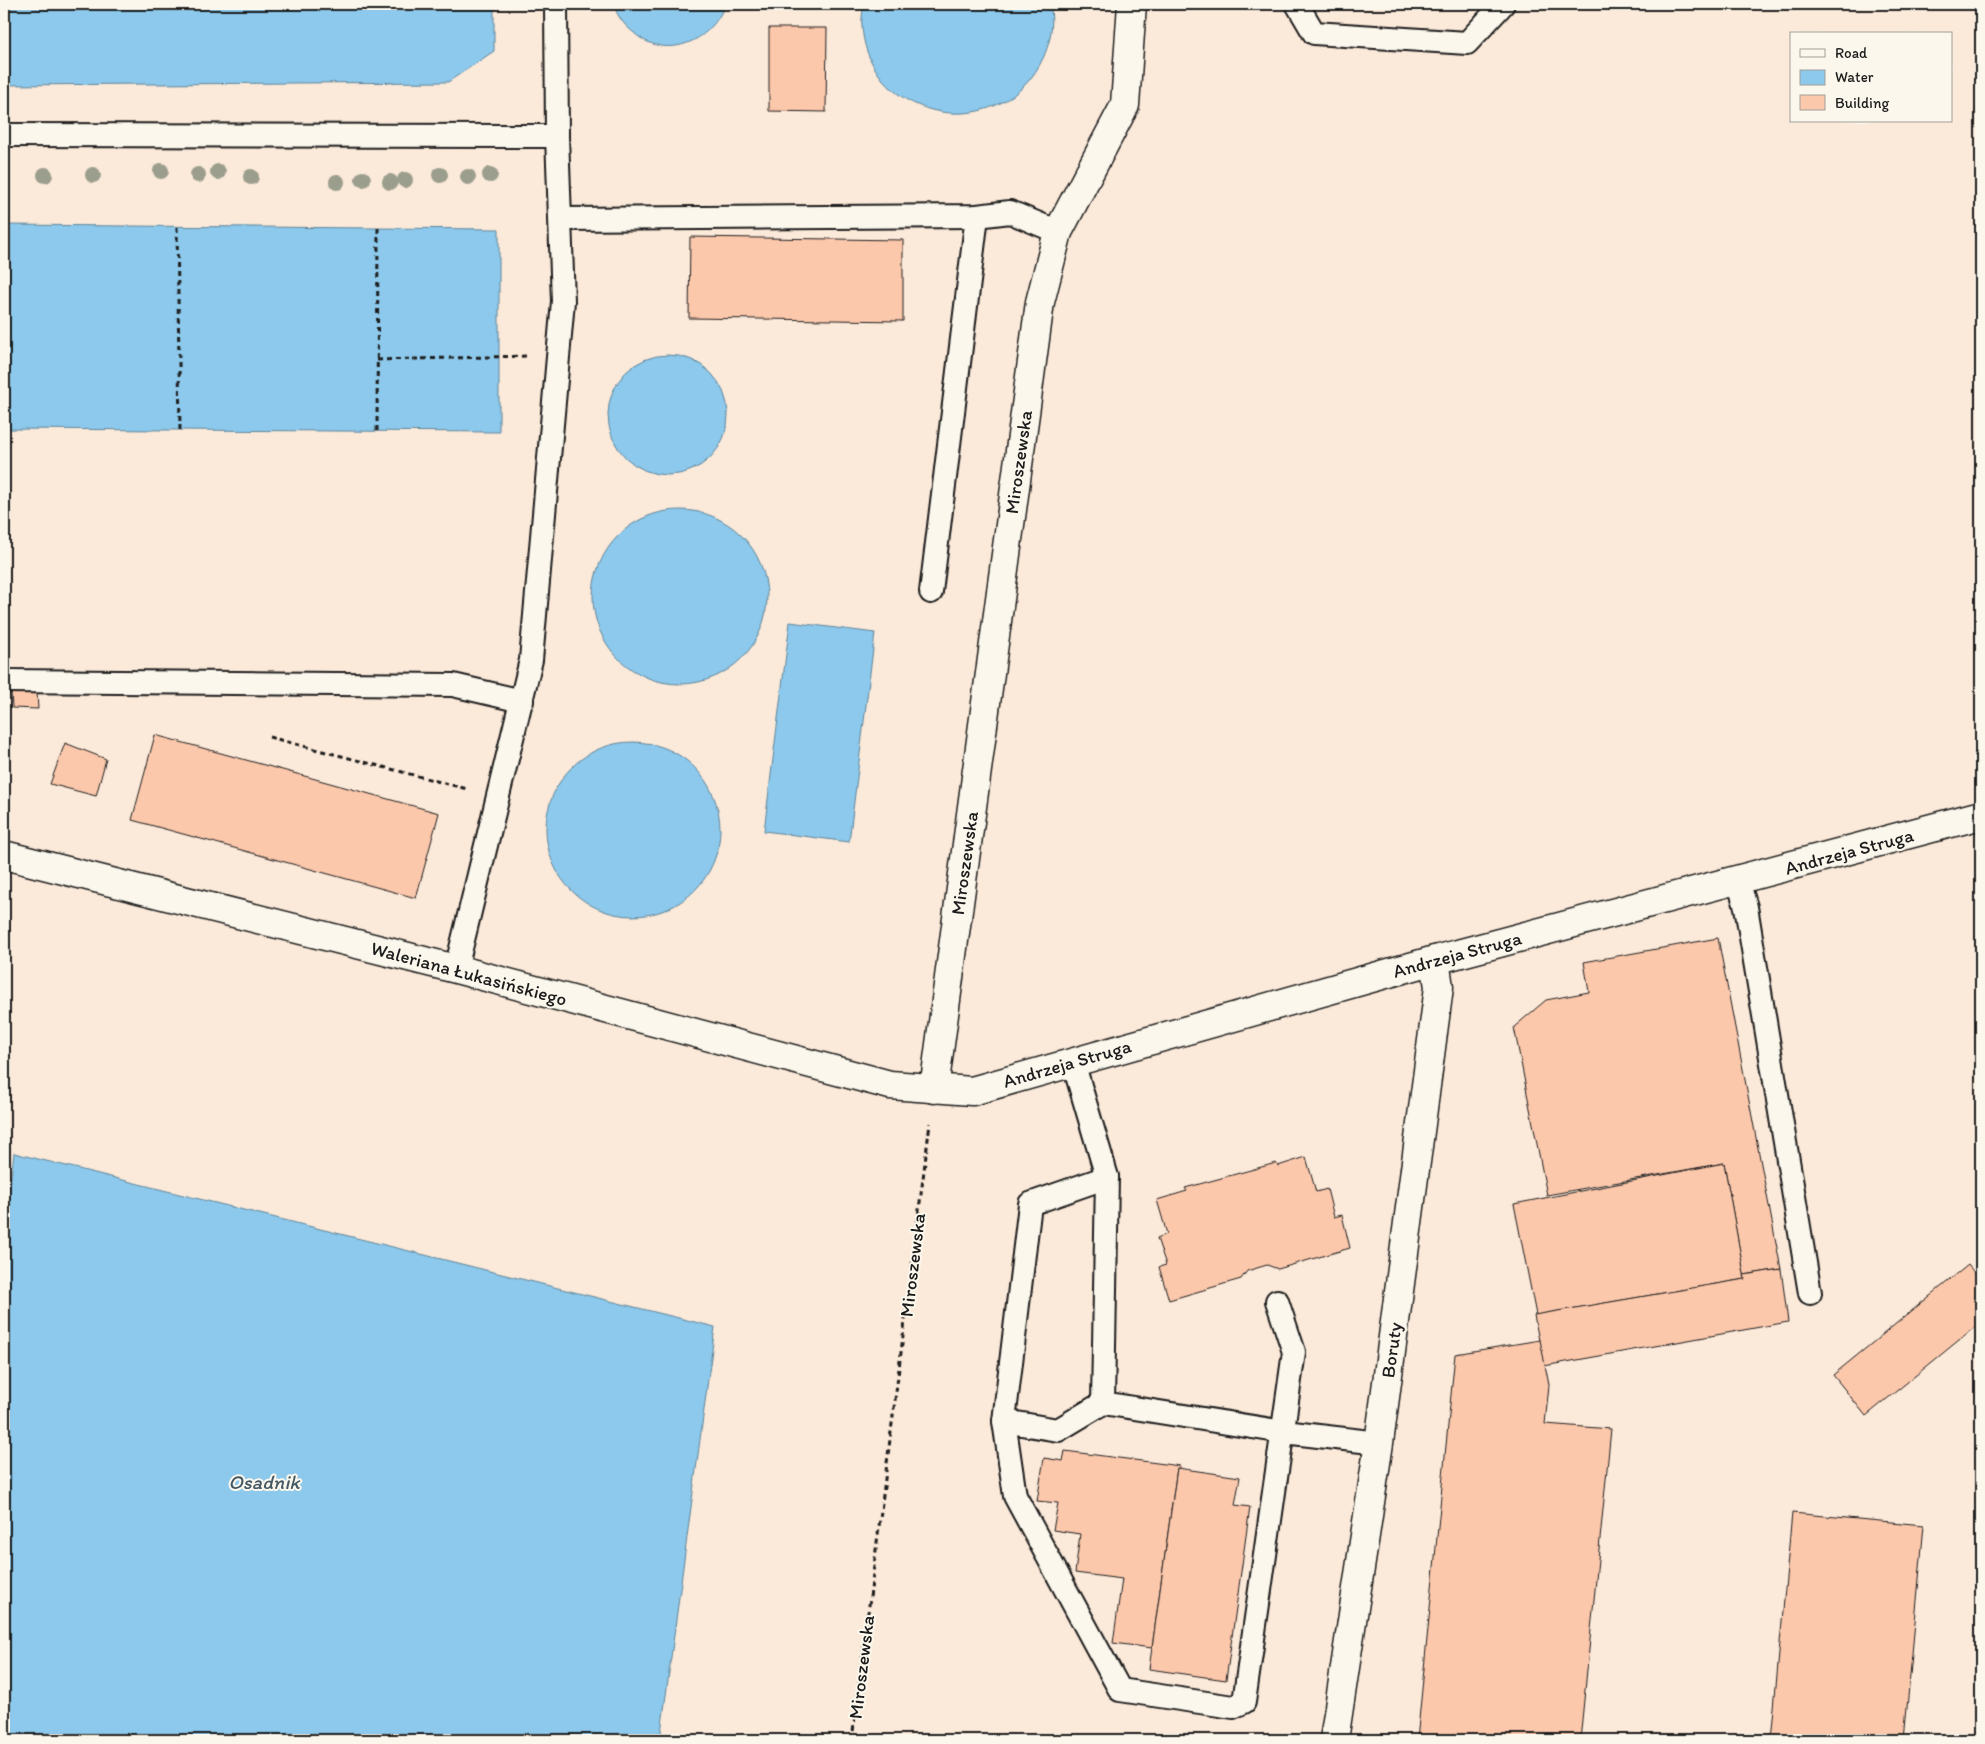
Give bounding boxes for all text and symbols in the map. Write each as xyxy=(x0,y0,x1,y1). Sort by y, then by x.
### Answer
legend xyxy=(1790,32,1952,122)
text: Road xyxy=(1835,44,1868,62)
text: Water xyxy=(1835,68,1874,86)
text: Building xyxy=(1835,94,1889,112)
street label: Miroszewska xyxy=(1000,409,1037,515)
street label: Miroszewska xyxy=(946,810,983,916)
street label: Andrzeja Struga xyxy=(1782,823,1916,880)
street label: Andrzeja Struga xyxy=(1390,926,1524,983)
street label: Waleriana Łukasińskiego xyxy=(368,936,569,1011)
street label: Andrzeja Struga xyxy=(1000,1034,1134,1093)
street label: Miroszewska xyxy=(895,1212,930,1318)
street label: Boruty xyxy=(1376,1321,1407,1379)
water label: Osadnik xyxy=(228,1470,301,1494)
street label: Miroszewska xyxy=(844,1614,879,1720)

